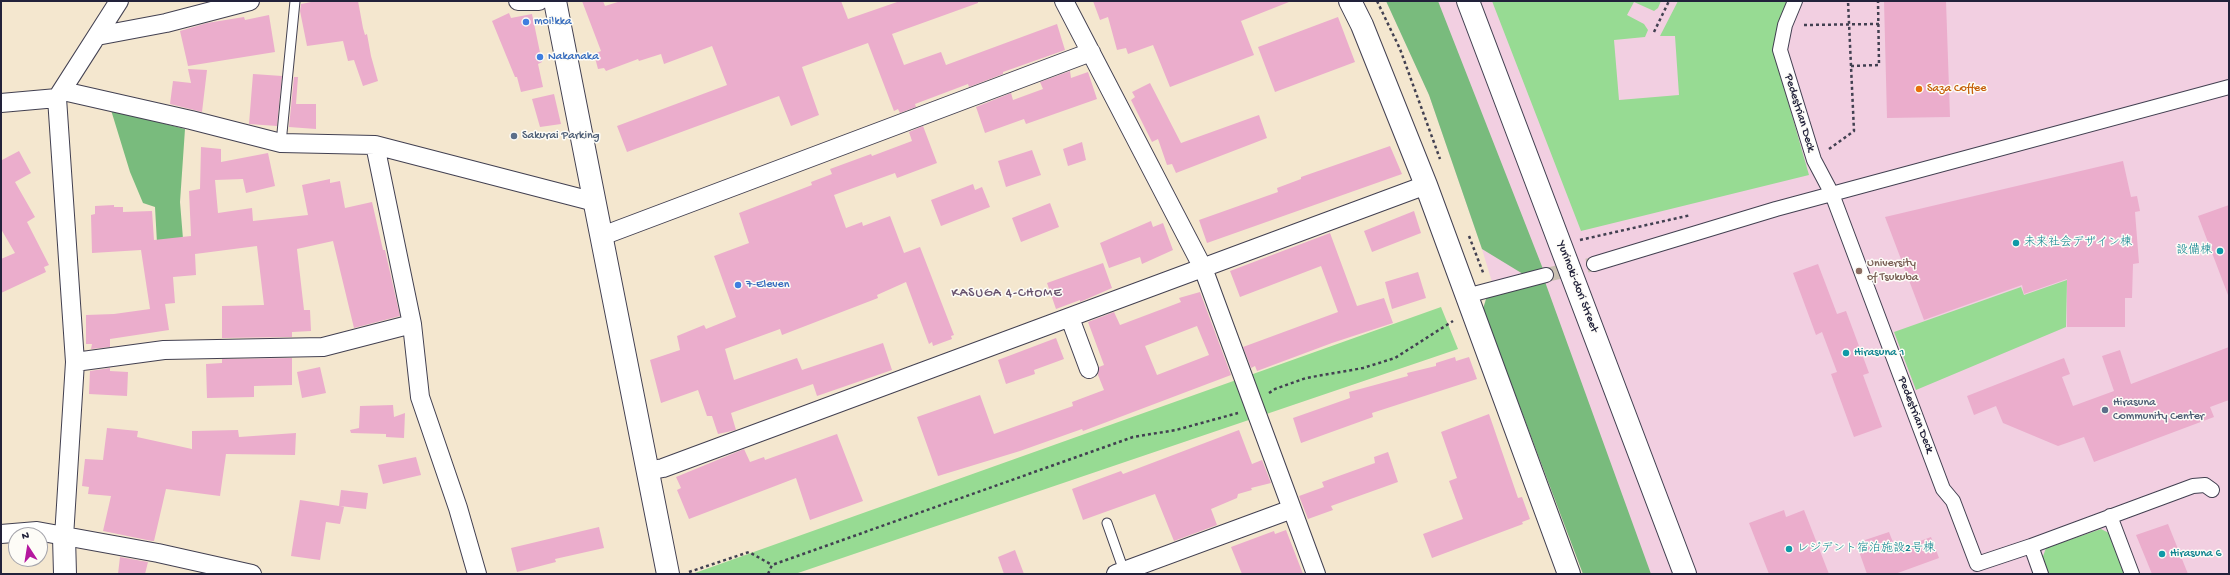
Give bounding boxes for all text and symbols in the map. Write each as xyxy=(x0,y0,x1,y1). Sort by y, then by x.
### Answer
place label: moi!kka xyxy=(534,15,572,29)
marker: moi!kka xyxy=(521,17,531,27)
place label: Nakanaka xyxy=(548,50,599,64)
marker: Nakanaka xyxy=(535,52,545,62)
street label: Pedestrian Deck xyxy=(1780,72,1818,154)
place label: Saza Coffee xyxy=(1927,82,1986,96)
marker: Saza Coffee xyxy=(1914,84,1924,94)
place label: Sakurai Parking xyxy=(522,129,600,143)
marker: Sakurai Parking xyxy=(509,131,519,141)
place label: 未来社会デザイン棟 xyxy=(2024,236,2132,250)
marker: 未来社会デザイン棟 xyxy=(2011,238,2021,248)
street label: Yurinoki-dori Street xyxy=(1553,239,1601,335)
place label: 設備棟 xyxy=(2176,244,2212,258)
marker: 設備棟 xyxy=(2215,246,2225,256)
place label: University of Tsukuba xyxy=(1867,257,1918,285)
marker: University of Tsukuba xyxy=(1854,266,1864,276)
place label: 7-Eleven xyxy=(746,278,790,292)
marker: 7-Eleven xyxy=(733,280,743,290)
district label: KASUGA 4-CHOME xyxy=(952,286,1062,302)
place label: Hirasuna 1 xyxy=(1854,346,1904,360)
marker: Hirasuna 1 xyxy=(1841,348,1851,358)
street label: Pedestrian Deck xyxy=(1894,375,1936,455)
place label: Hirasuna Community Center xyxy=(2113,396,2204,424)
marker: Hirasuna Community Center xyxy=(2100,405,2110,415)
north arrow xyxy=(8,527,48,567)
text: N xyxy=(21,530,30,543)
place label: レジデント宿泊施設2号棟 xyxy=(1797,542,1935,556)
marker: レジデント宿泊施設2号棟 xyxy=(1784,544,1794,554)
place label: Hirasuna 6 xyxy=(2170,547,2222,561)
marker: Hirasuna 6 xyxy=(2157,549,2167,559)

